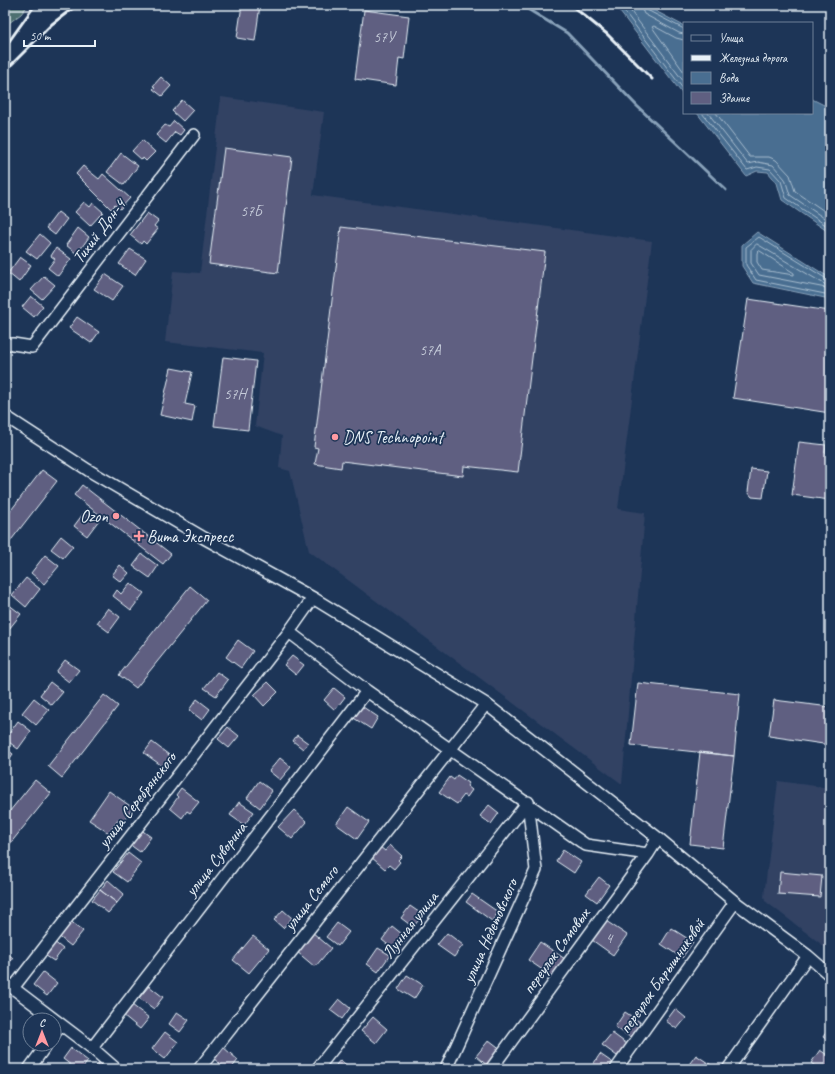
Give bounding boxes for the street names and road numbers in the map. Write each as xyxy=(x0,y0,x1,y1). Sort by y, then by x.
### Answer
street label: Тихий Дон-4 xyxy=(68,193,132,267)
street label: улица Серебрянского xyxy=(93,746,182,853)
street label: улица Суворина xyxy=(180,816,252,901)
street label: улица Семаго xyxy=(278,860,344,936)
street label: улица Недетовского xyxy=(457,874,523,987)
street label: Лунная улица xyxy=(377,886,444,963)
street label: переулок Сомовых xyxy=(518,903,595,998)
street label: переулок Барышниковой xyxy=(614,914,710,1038)

